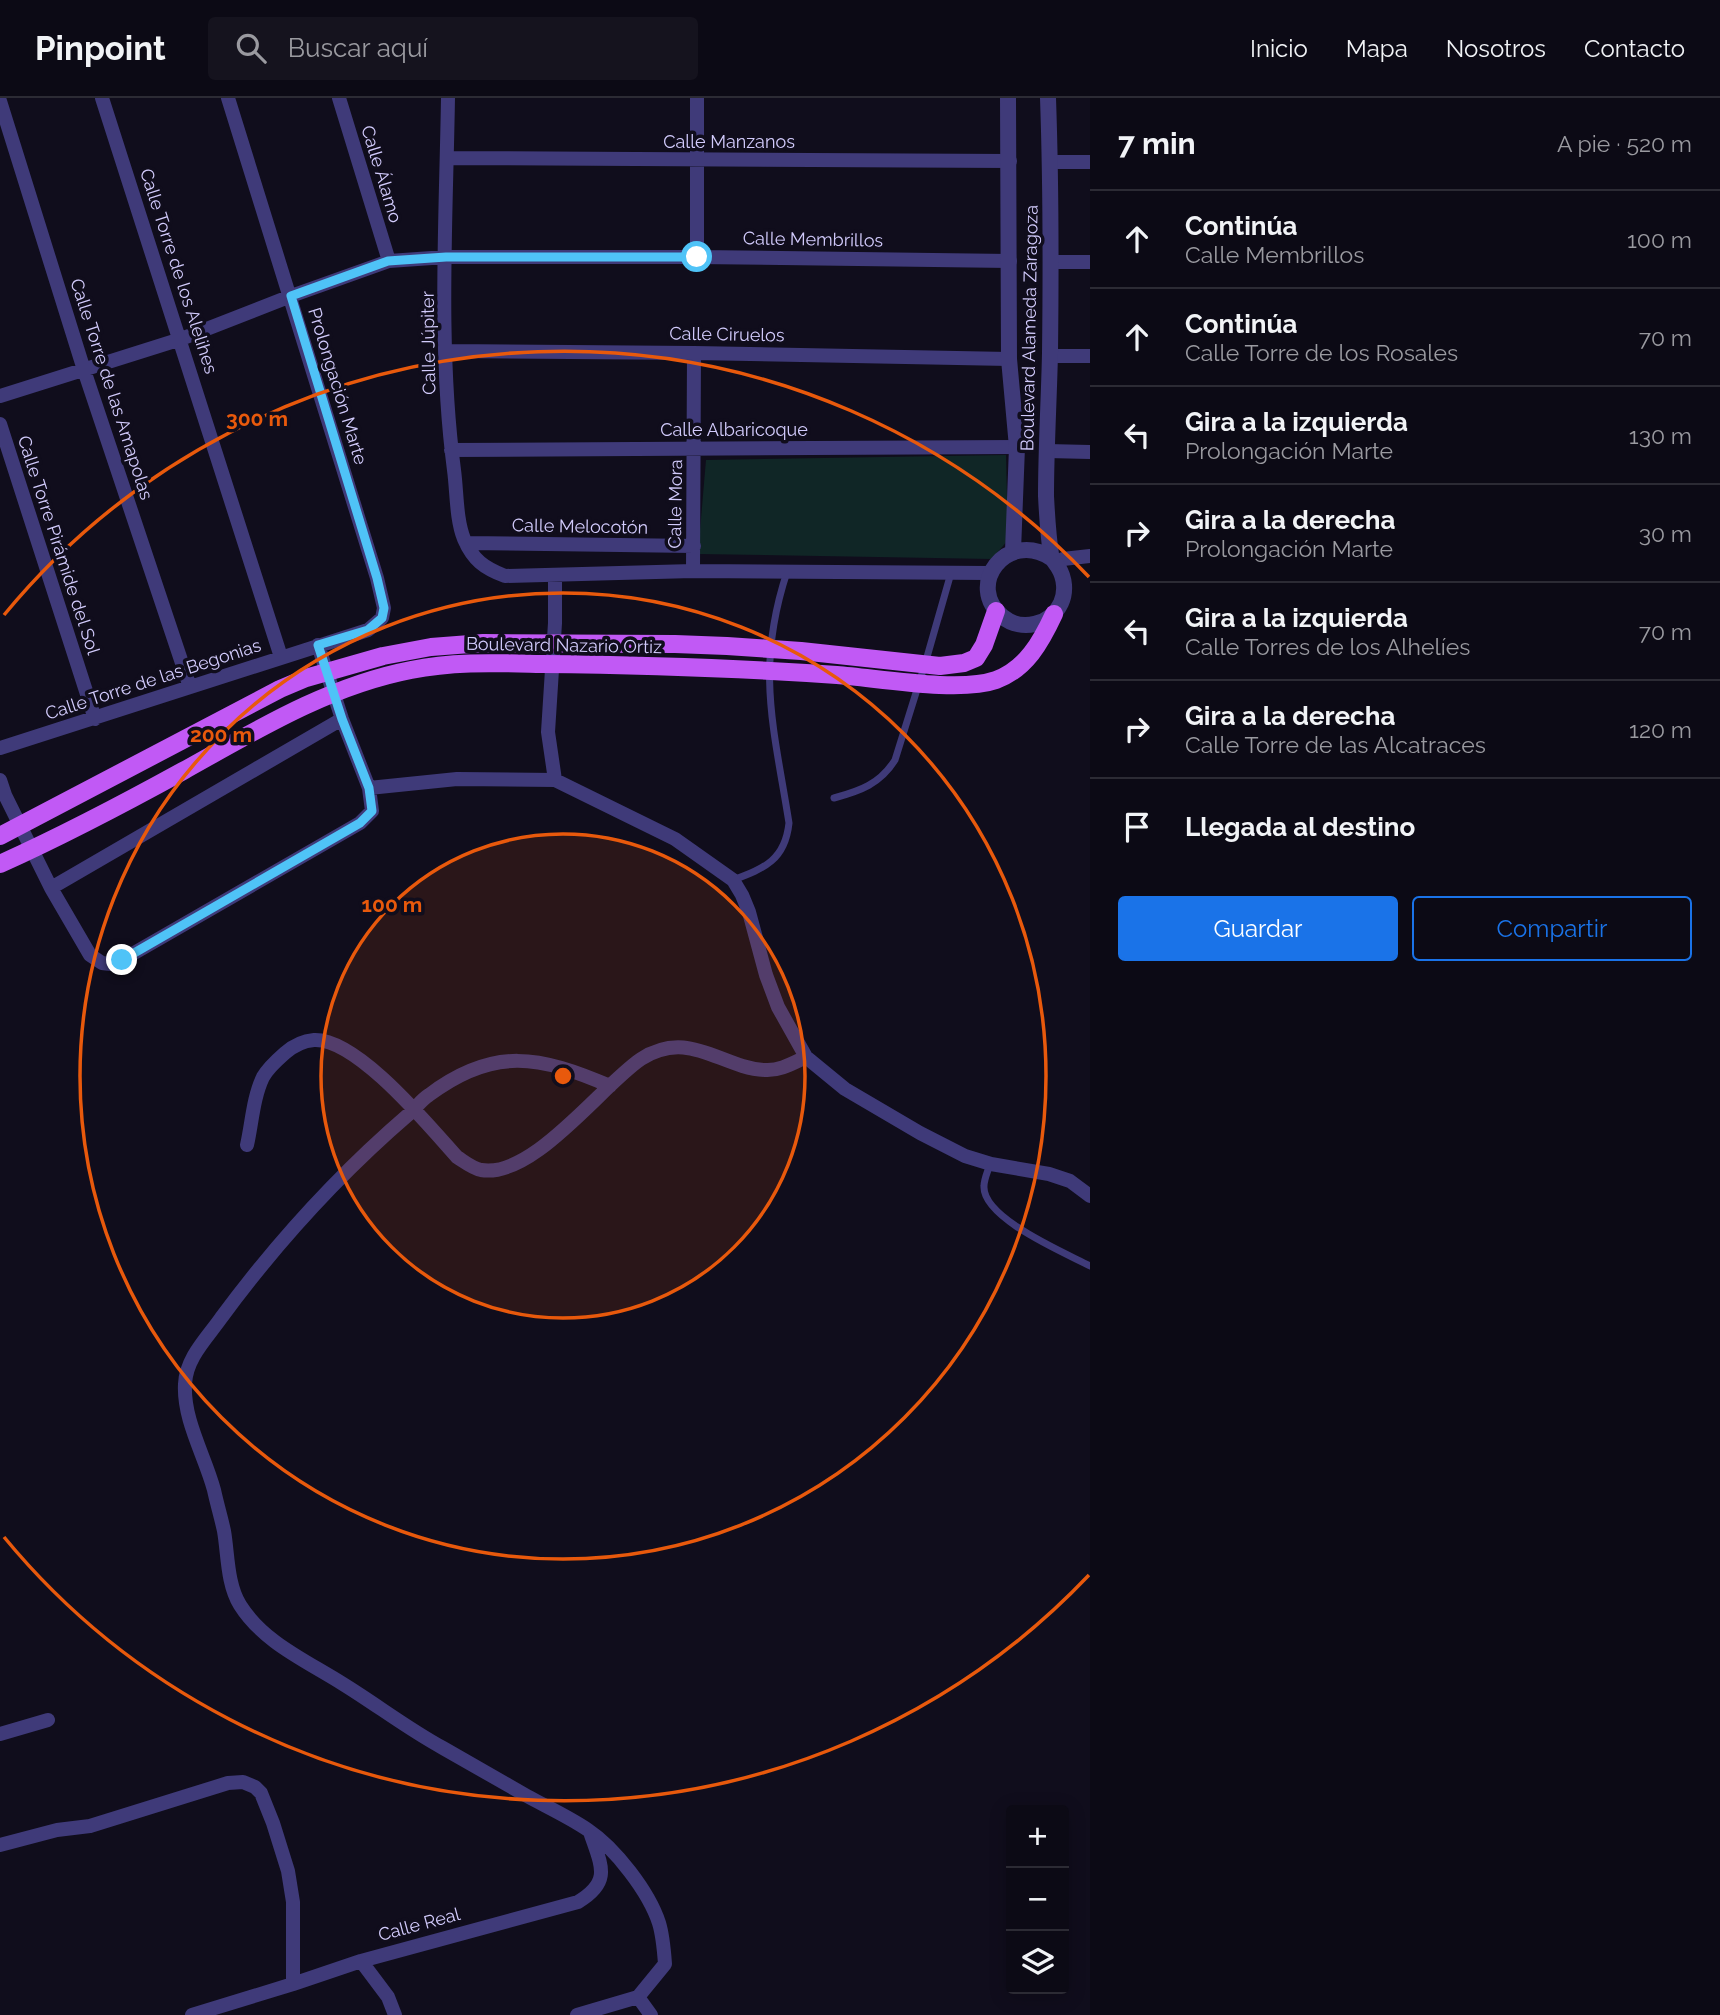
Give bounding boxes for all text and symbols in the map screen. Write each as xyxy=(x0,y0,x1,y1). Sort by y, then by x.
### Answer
search box xyxy=(208,17,698,80)
text: Pinpoint xyxy=(35,29,166,68)
icon: search xyxy=(232,29,270,67)
text: Buscar aquí xyxy=(288,33,428,63)
text: Inicio xyxy=(1250,34,1308,63)
text: Mapa xyxy=(1346,34,1408,63)
text: Nosotros xyxy=(1446,34,1546,63)
text: Contacto xyxy=(1584,34,1685,63)
street label: Calle Álamo xyxy=(357,122,408,225)
text: 7 min xyxy=(1118,126,1196,161)
text: A pie · 520 m xyxy=(1557,130,1692,157)
street label: Calle Manzanos xyxy=(663,131,795,152)
street label: Calle Torre de los Alelihes xyxy=(136,166,222,377)
street label: Boulevard Alameda Zaragoza xyxy=(1016,205,1042,451)
text: Continúa xyxy=(1185,211,1297,241)
icon: ahead xyxy=(1118,220,1156,258)
text: 100 m xyxy=(1627,226,1692,253)
street label: Calle Membrillos xyxy=(743,227,884,251)
route start xyxy=(681,241,712,272)
text: Calle Membrillos xyxy=(1185,241,1364,268)
street label: Calle Torre de las Amapolas xyxy=(66,276,158,503)
street label: Calle Júpiter xyxy=(417,290,439,395)
street label: Prolongación Marte xyxy=(304,305,372,467)
text: Continúa xyxy=(1185,309,1297,339)
icon: ahead xyxy=(1118,318,1156,356)
street label: Calle Ciruelos xyxy=(669,322,785,346)
text: 70 m xyxy=(1639,324,1692,351)
text: Calle Torre de los Rosales xyxy=(1185,339,1458,366)
text: 300 m xyxy=(226,406,288,431)
text: Gira a la izquierda xyxy=(1185,407,1408,437)
icon: left xyxy=(1118,416,1156,454)
street label: Calle Albaricoque xyxy=(660,419,808,440)
text: 130 m xyxy=(1629,422,1692,449)
street label: Calle Torre Pirámide del Sol xyxy=(14,433,104,657)
text: Prolongación Marte xyxy=(1185,437,1393,464)
street label: Calle Mora xyxy=(664,459,686,549)
text: Gira a la derecha xyxy=(1185,505,1395,535)
street label: Calle Melocotón xyxy=(512,514,648,538)
icon: right xyxy=(1118,514,1156,552)
text: 30 m xyxy=(1639,520,1692,547)
text: Prolongación Marte xyxy=(1185,535,1393,562)
text: Gira a la izquierda xyxy=(1185,603,1408,633)
icon: left xyxy=(1118,612,1156,650)
text: 70 m xyxy=(1639,618,1692,645)
street label: Boulevard Nazario Ortiz xyxy=(466,633,662,657)
text: Calle Torres de los Alhelíes xyxy=(1185,633,1470,660)
street label: Calle Torre de las Begonias xyxy=(43,634,264,724)
text: Gira a la derecha xyxy=(1185,701,1395,731)
icon: right xyxy=(1118,710,1156,748)
text: 120 m xyxy=(1629,716,1692,743)
text: 200 m xyxy=(190,722,252,747)
text: Calle Torre de las Alcatraces xyxy=(1185,731,1486,758)
icon: arrive xyxy=(1118,808,1156,846)
text: Llegada al destino xyxy=(1185,812,1415,842)
text: 100 m xyxy=(362,892,422,917)
button: Guardar xyxy=(1118,896,1398,961)
button: Compartir xyxy=(1412,896,1692,961)
route end xyxy=(106,944,137,975)
centre of rings xyxy=(551,1064,575,1088)
map controls xyxy=(1006,1805,1069,1994)
button: + xyxy=(1006,1805,1069,1868)
button: − xyxy=(1006,1868,1069,1931)
street label: Calle Real xyxy=(376,1903,462,1945)
button: layers xyxy=(1006,1931,1069,1994)

